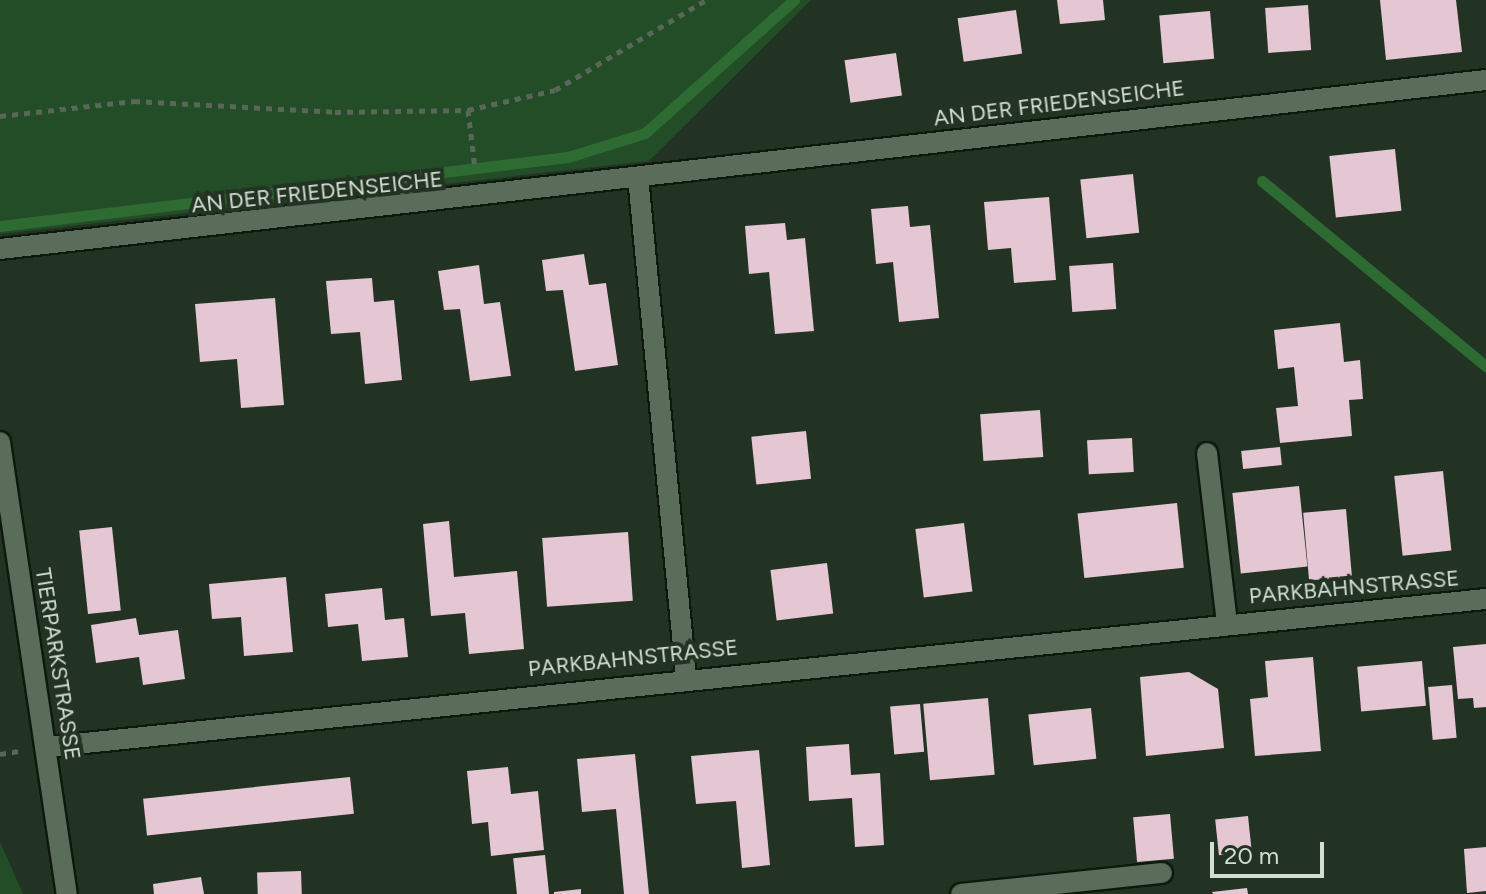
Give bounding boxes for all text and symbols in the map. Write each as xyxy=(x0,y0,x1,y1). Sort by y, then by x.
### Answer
street label: AN DER FRIEDENSEICHE xyxy=(932,75,1186,131)
street label: AN DER FRIEDENSEICHE xyxy=(190,166,444,218)
street label: PARKBAHNSTRASSE xyxy=(1248,565,1460,609)
street label: TIERPARKSTRASSE xyxy=(30,566,86,762)
street label: PARKBAHNSTRASSE xyxy=(527,634,739,682)
scale bar xyxy=(1214,826,1328,876)
text: 20 m xyxy=(1224,841,1279,870)

